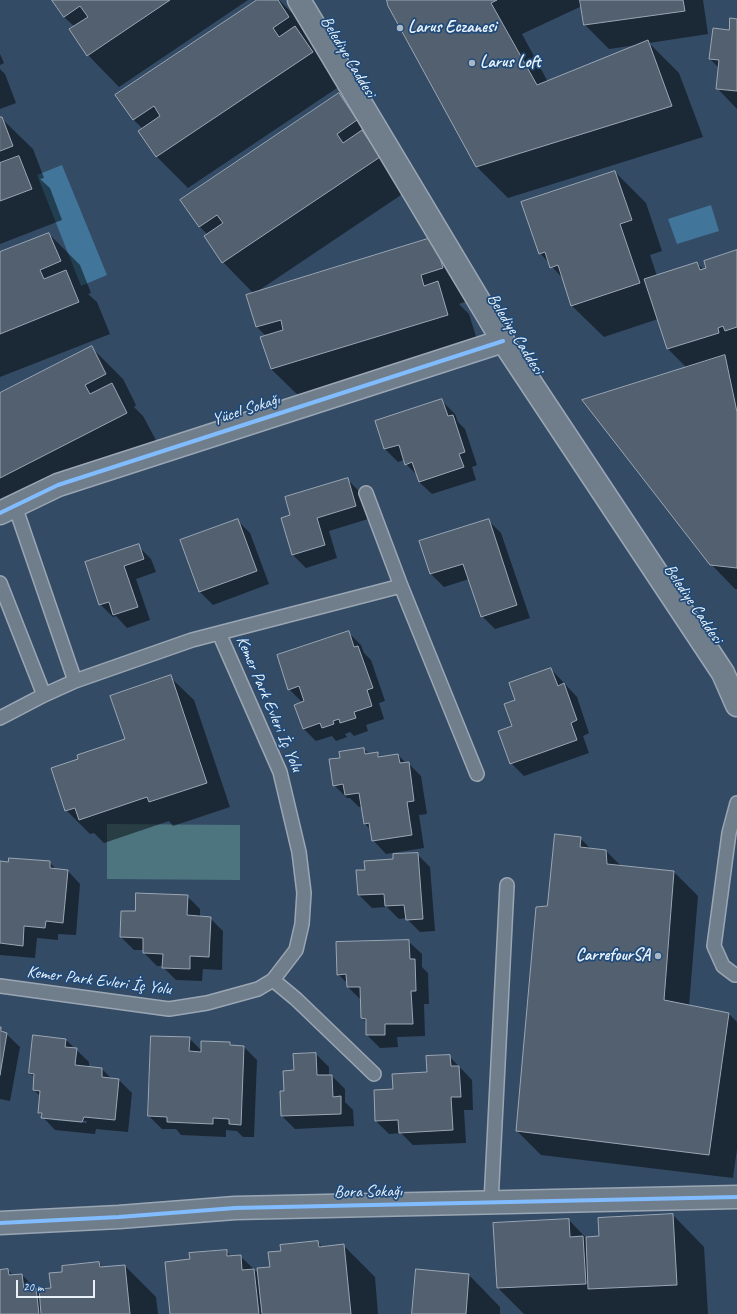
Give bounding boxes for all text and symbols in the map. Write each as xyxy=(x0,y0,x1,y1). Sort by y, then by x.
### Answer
street label: Belediye Caddesi xyxy=(316,13,380,101)
place label: Larus Eczanesi xyxy=(408,18,496,38)
marker: Larus Eczanesi xyxy=(395,23,405,33)
place label: Larus Loft xyxy=(480,53,541,73)
marker: Larus Loft xyxy=(467,58,477,68)
street label: Belediye Caddesi xyxy=(482,290,548,378)
street label: Yücel Sokağı xyxy=(210,390,282,430)
street label: Belediye Caddesi xyxy=(659,560,727,648)
street label: Kemer Park Evleri İç Yolu xyxy=(231,633,307,775)
place label: CarrefourSA xyxy=(576,946,650,966)
marker: CarrefourSA xyxy=(653,951,663,961)
street label: Kemer Park Evleri İç Yolu xyxy=(26,962,172,1000)
street label: Bora Sokağı xyxy=(334,1181,402,1203)
scale bar xyxy=(18,1272,97,1298)
text: 20 m xyxy=(23,1279,43,1295)

